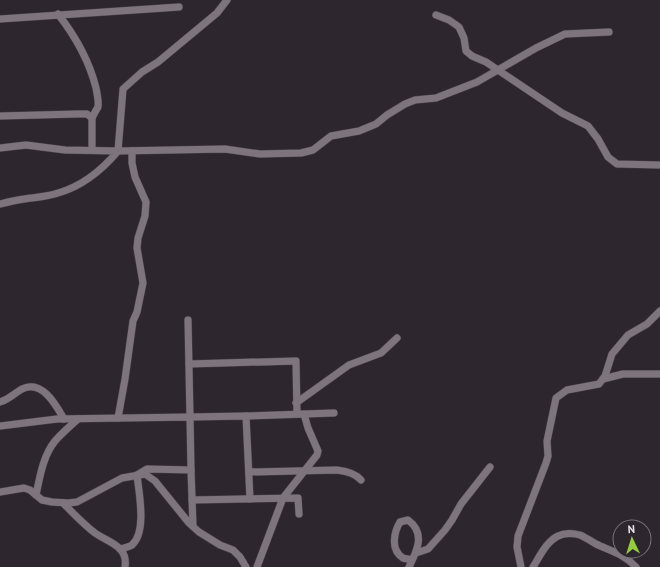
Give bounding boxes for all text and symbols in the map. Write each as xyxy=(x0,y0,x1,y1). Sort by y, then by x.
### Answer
north arrow xyxy=(612,519,652,559)
text: N xyxy=(627,522,635,536)

